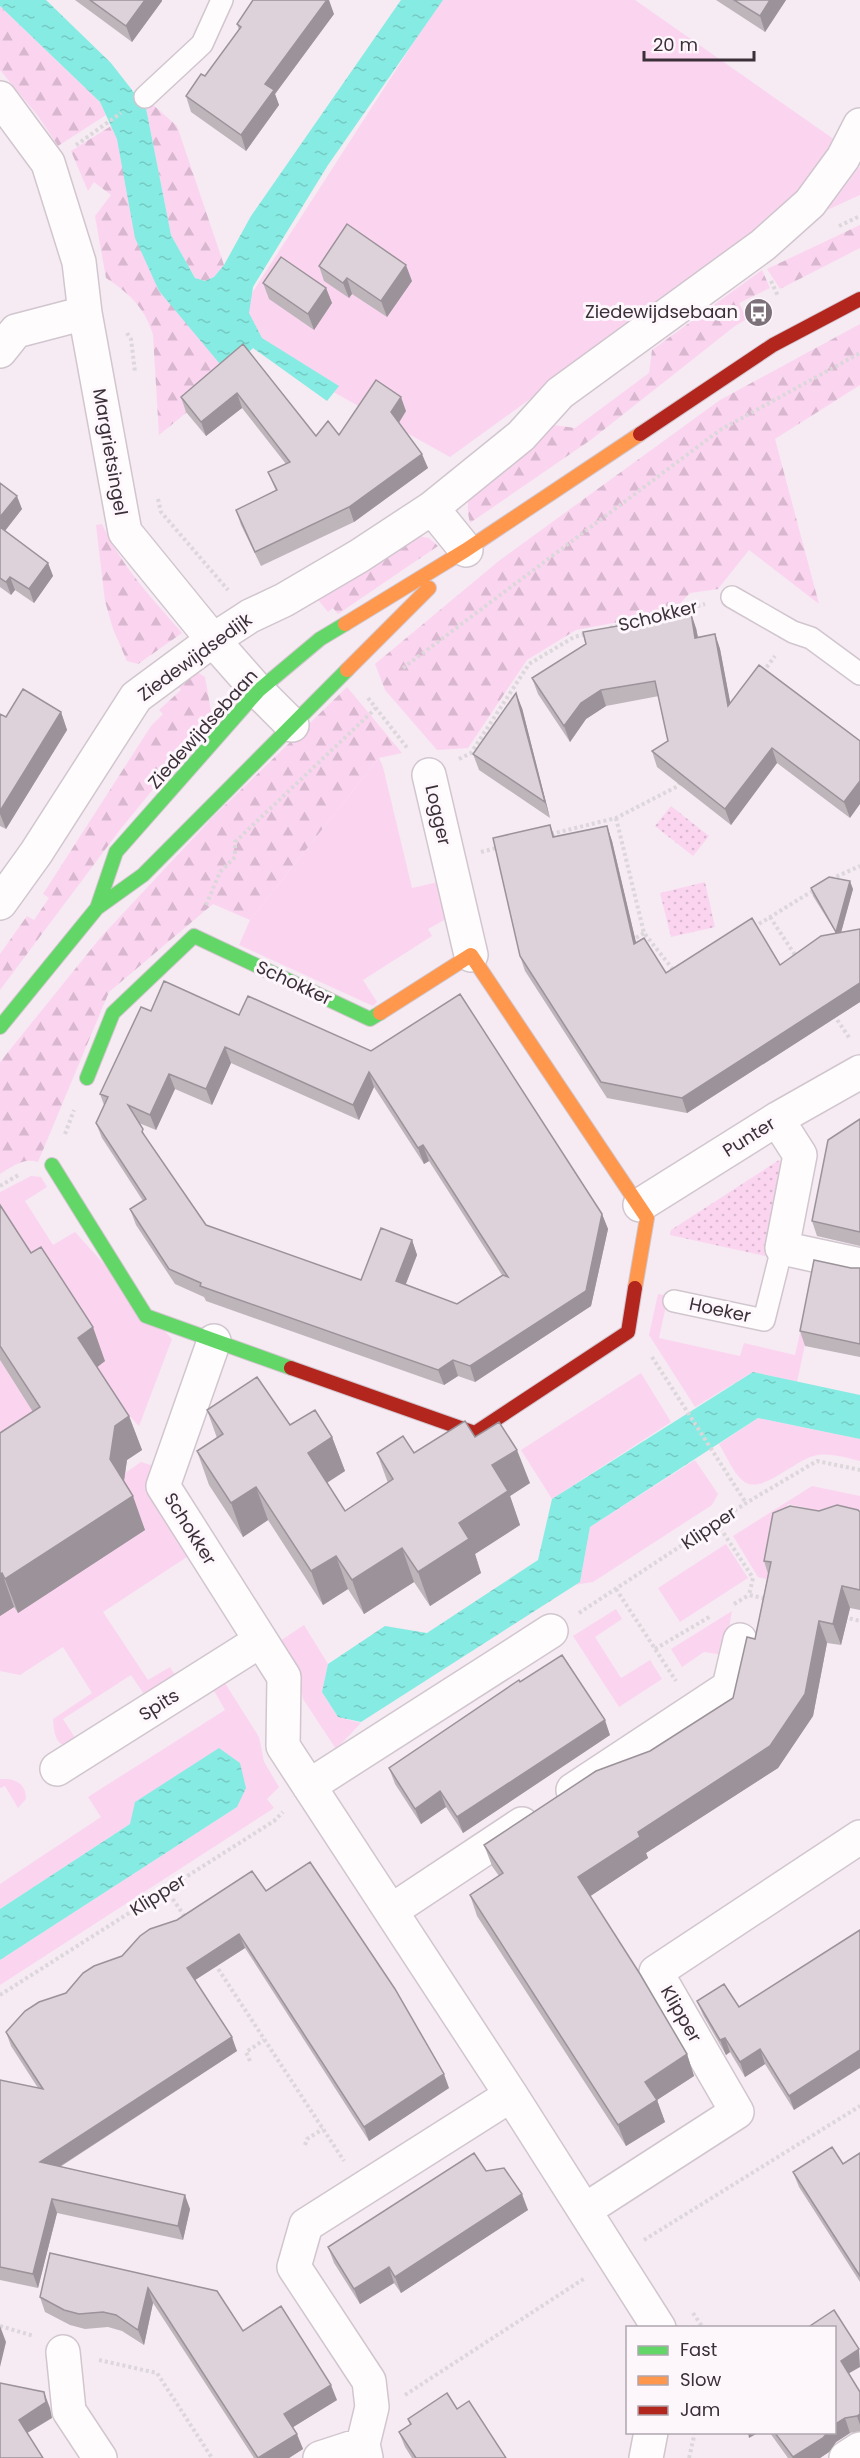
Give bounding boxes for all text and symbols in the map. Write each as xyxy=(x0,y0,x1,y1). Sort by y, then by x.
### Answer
scale bar xyxy=(644,24,754,62)
text: 20 m xyxy=(653,32,698,57)
bus stop icon: Ziedewijdsebaan xyxy=(743,296,775,328)
place label: Ziedewijdsebaan xyxy=(585,299,738,324)
street label: Margrietsingel xyxy=(87,386,134,517)
street label: Schokker xyxy=(616,594,700,637)
street label: Ziedewijdsedijk xyxy=(133,606,257,706)
street label: Ziedewijdsebaan xyxy=(142,663,263,794)
street label: Logger xyxy=(419,782,458,848)
street label: Schokker xyxy=(252,954,336,1011)
street label: Punter xyxy=(718,1110,780,1163)
street label: Hoeker xyxy=(687,1291,753,1328)
street label: Schokker xyxy=(158,1488,223,1570)
street label: Klipper xyxy=(676,1500,742,1555)
street label: Spits xyxy=(134,1683,184,1727)
street label: Klipper xyxy=(125,1867,191,1922)
street label: Klipper xyxy=(655,1981,708,2047)
legend xyxy=(626,2326,836,2434)
text: Fast xyxy=(680,2337,717,2362)
text: Slow xyxy=(680,2367,722,2392)
text: Jam xyxy=(680,2397,720,2422)

